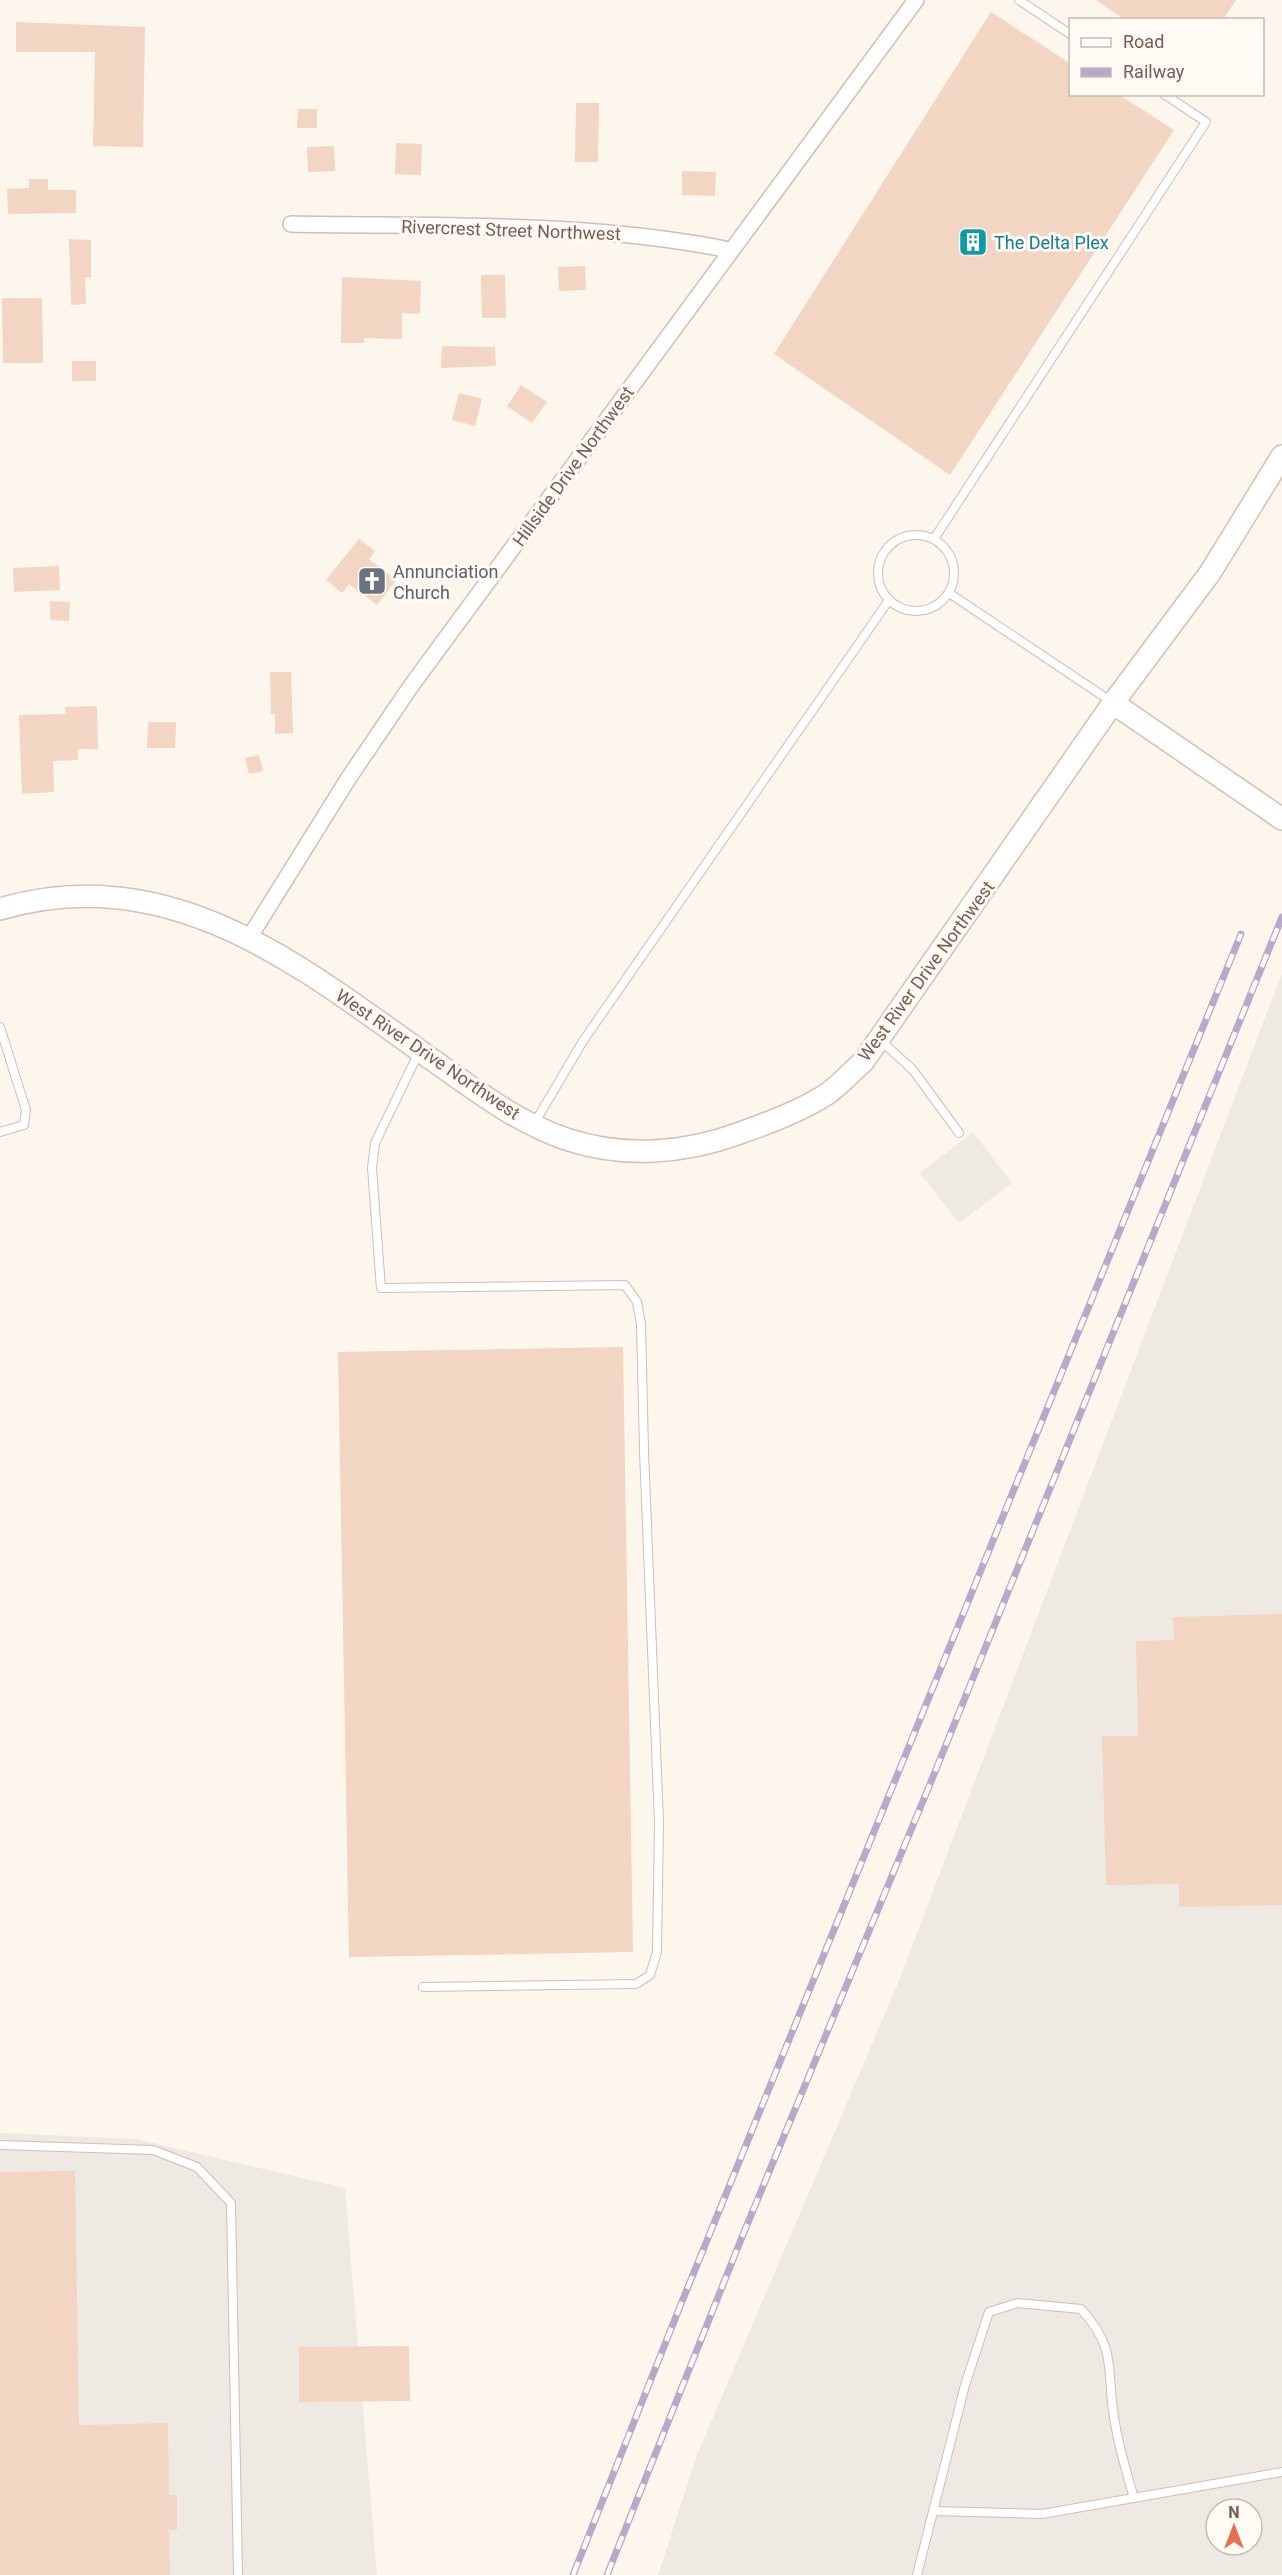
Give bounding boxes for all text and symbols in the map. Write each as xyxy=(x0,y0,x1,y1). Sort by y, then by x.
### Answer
legend xyxy=(1069,18,1264,96)
text: Road xyxy=(1123,31,1164,52)
text: Railway xyxy=(1123,61,1185,82)
street label: Rivercrest Street Northwest xyxy=(401,216,621,244)
building icon: The Delta Plex xyxy=(957,226,989,258)
place label: The Delta Plex xyxy=(994,232,1109,253)
street label: Hillside Drive Northwest xyxy=(508,382,638,550)
place label: Annunciation Church xyxy=(393,561,499,603)
church icon: Annunciation Church xyxy=(356,565,388,597)
street label: West River Drive Northwest xyxy=(854,877,999,1065)
street label: West River Drive Northwest xyxy=(332,984,524,1124)
north arrow xyxy=(1204,2497,1264,2557)
text: N xyxy=(1228,2503,1240,2522)

